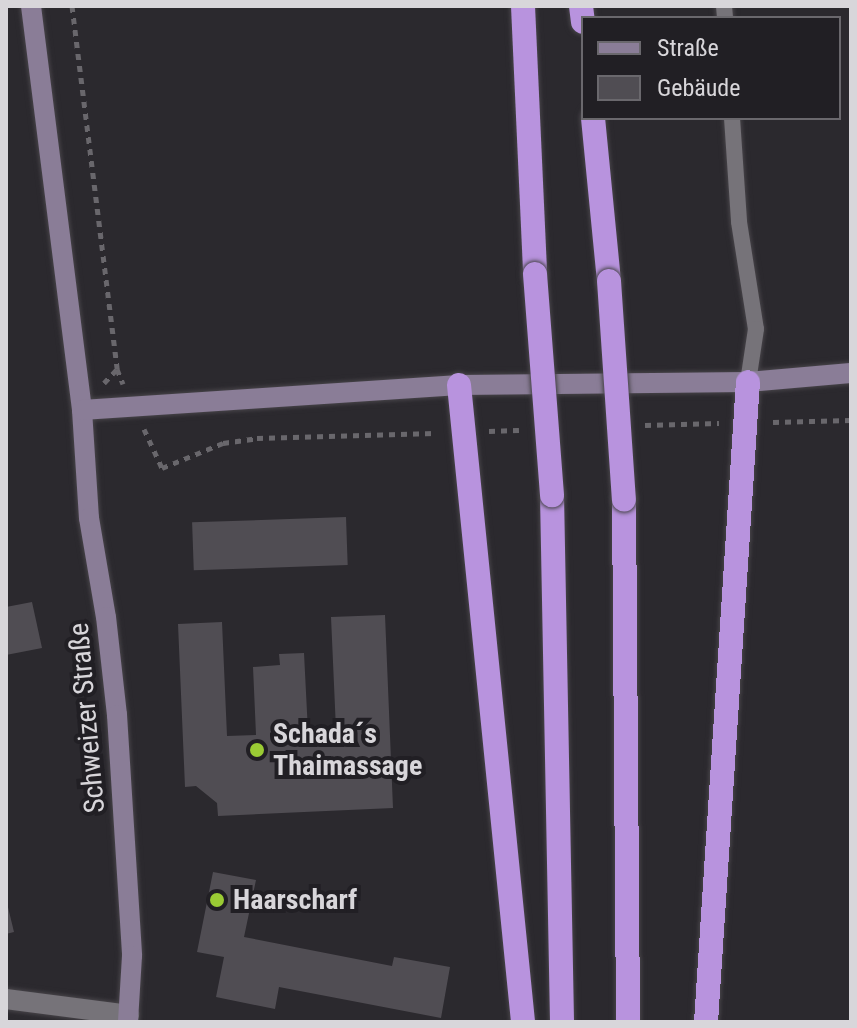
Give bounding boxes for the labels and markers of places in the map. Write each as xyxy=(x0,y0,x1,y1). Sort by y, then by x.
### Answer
place label: Schada´s Thaimassage xyxy=(273,717,422,783)
marker: Schada´s Thaimassage xyxy=(248,741,266,759)
place label: Haarscharf xyxy=(233,883,357,917)
marker: Haarscharf xyxy=(208,891,226,909)

